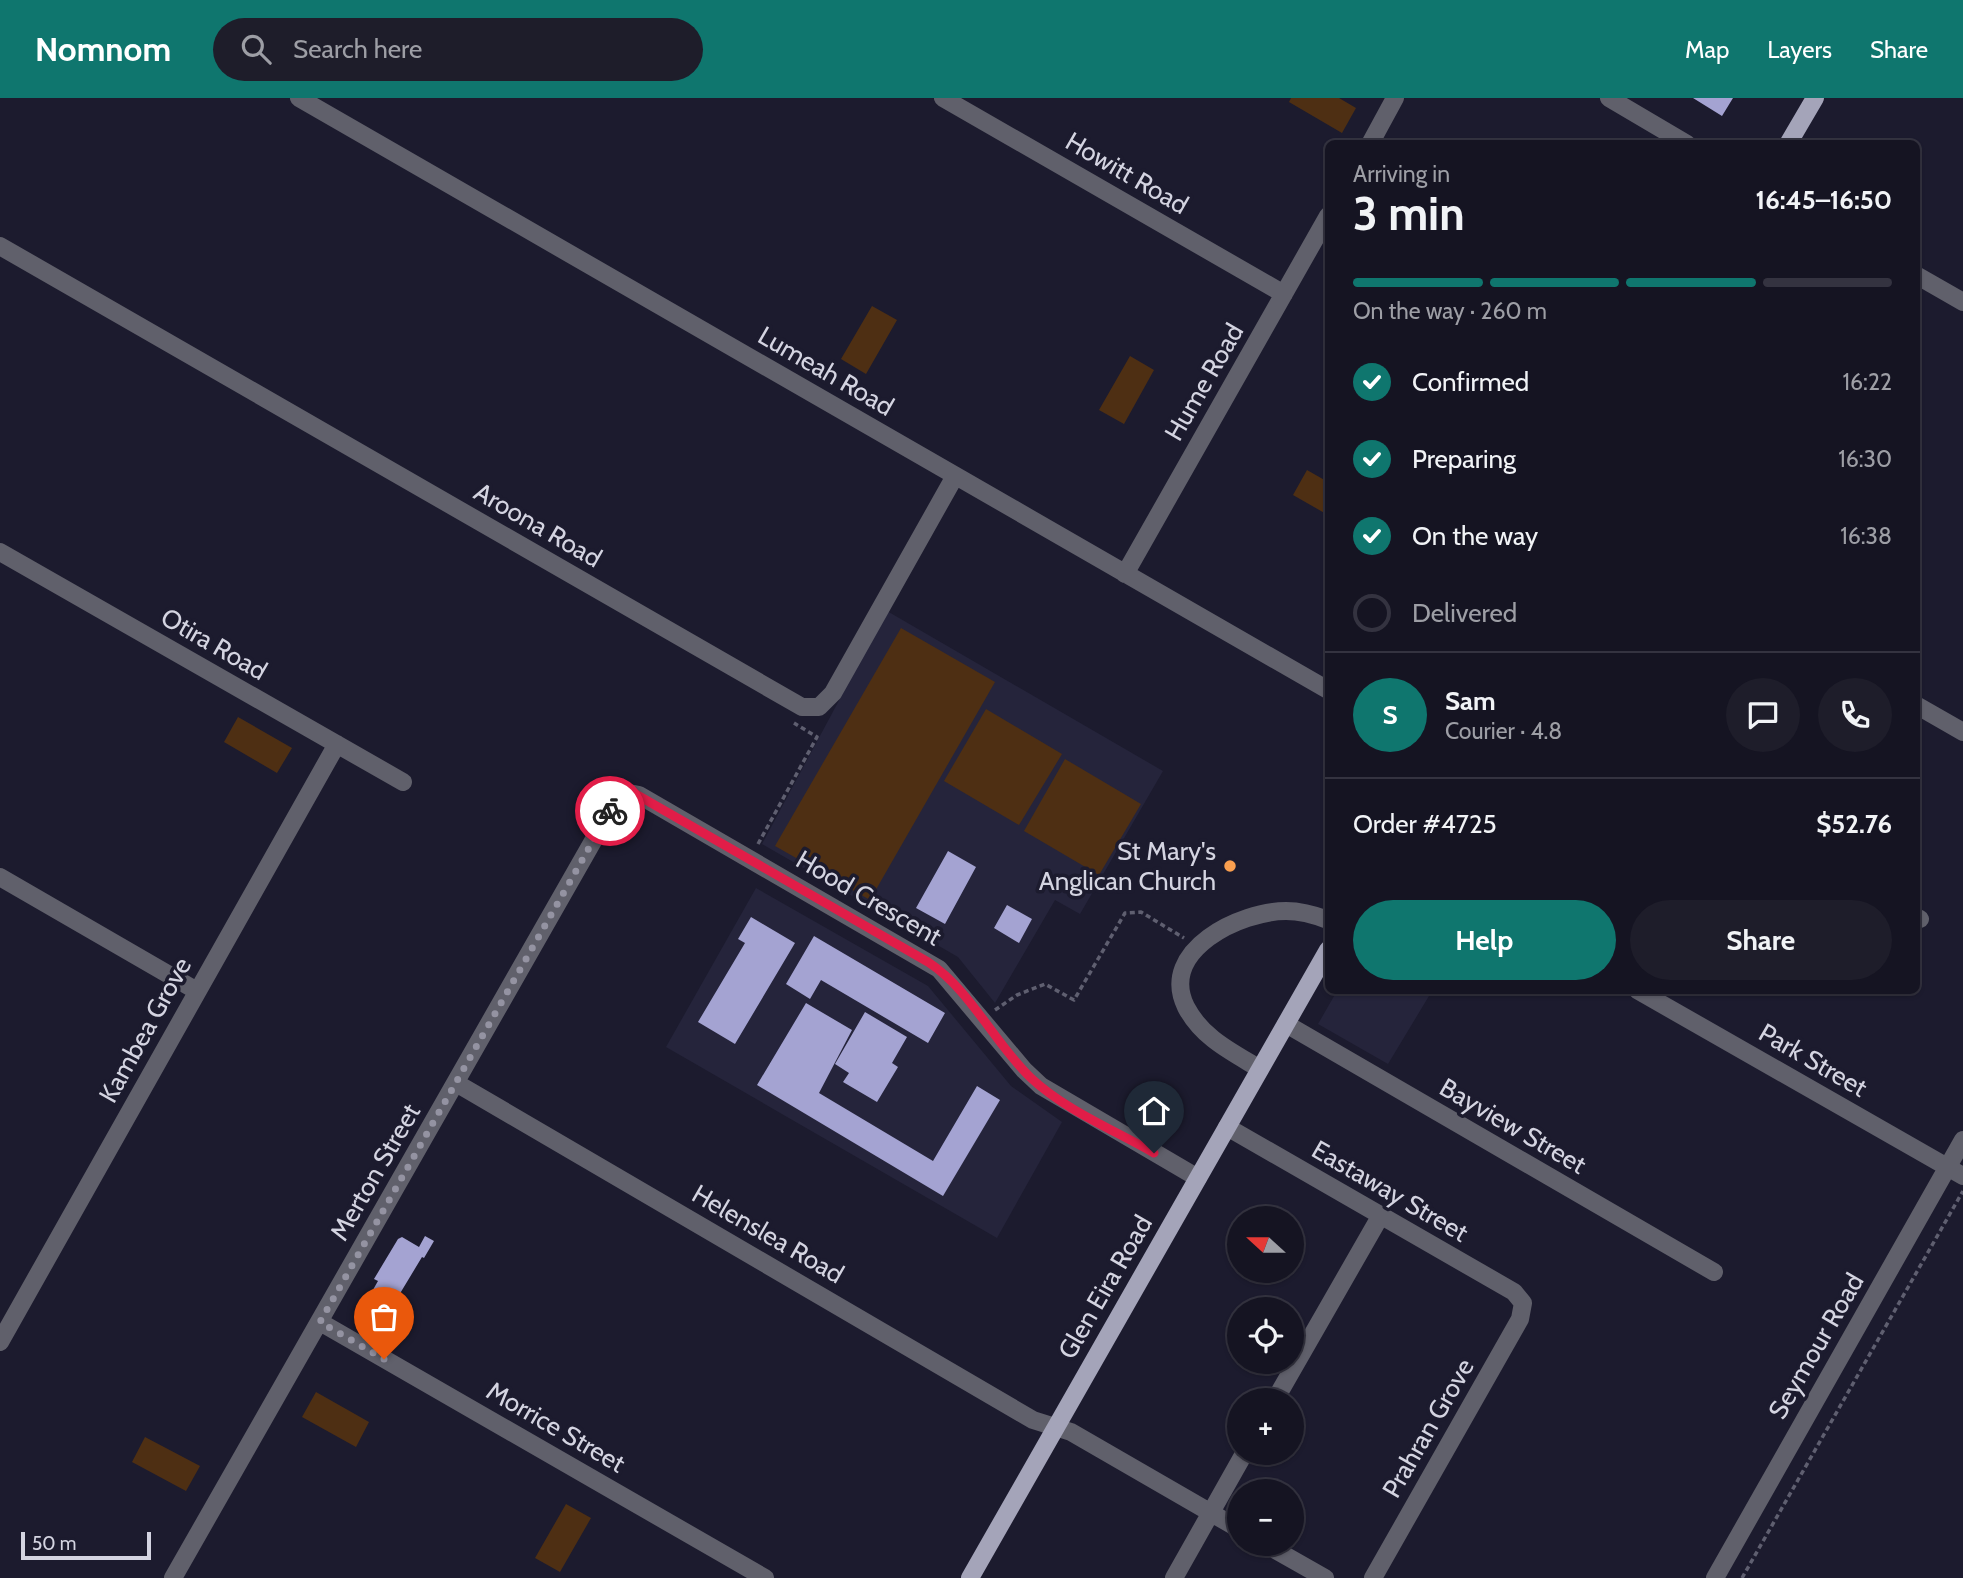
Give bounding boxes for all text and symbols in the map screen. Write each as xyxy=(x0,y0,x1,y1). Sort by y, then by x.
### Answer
search box xyxy=(213,18,703,81)
text: Nomnom xyxy=(35,29,171,69)
icon: search xyxy=(237,30,275,68)
text: Search here xyxy=(293,33,422,65)
text: Map xyxy=(1685,35,1729,64)
text: Layers xyxy=(1767,35,1832,64)
text: Share xyxy=(1870,35,1928,64)
street label: Howitt Road xyxy=(1060,125,1194,221)
text: Arriving in xyxy=(1353,160,1450,188)
text: 16:45–16:50 xyxy=(1756,184,1892,216)
text: 3 min xyxy=(1353,186,1465,242)
text: On the way · 260 m xyxy=(1353,297,1547,325)
street label: Hume Road xyxy=(1158,318,1250,446)
street label: Lumeah Road xyxy=(752,319,900,423)
icon: check xyxy=(1353,363,1391,401)
text: Confirmed xyxy=(1412,366,1529,398)
text: 16:22 xyxy=(1843,368,1892,396)
icon: check xyxy=(1353,440,1391,478)
text: Preparing xyxy=(1412,443,1516,475)
text: 16:30 xyxy=(1838,445,1892,473)
street label: Aroona Road xyxy=(469,476,607,574)
icon: check xyxy=(1353,517,1391,555)
text: On the way xyxy=(1412,520,1538,552)
text: 16:38 xyxy=(1840,522,1892,550)
text: Delivered xyxy=(1412,597,1517,629)
street label: Otira Road xyxy=(155,601,273,687)
button: chat xyxy=(1726,678,1800,752)
button: phone xyxy=(1818,678,1892,752)
text: Sam xyxy=(1445,685,1496,717)
text: S xyxy=(1382,699,1398,731)
text: Courier · 4.8 xyxy=(1445,717,1562,745)
courier xyxy=(575,776,645,846)
icon: bike xyxy=(591,792,629,830)
text: Order #4725 xyxy=(1353,808,1497,840)
text: $52.76 xyxy=(1816,808,1892,840)
place label: St Mary's Anglican Church xyxy=(1039,835,1216,897)
street label: Hood Crescent xyxy=(791,843,948,953)
marker: St Mary's Anglican Church xyxy=(1222,858,1238,874)
button: Help xyxy=(1353,900,1616,980)
button: Share xyxy=(1630,900,1892,980)
street label: Kambea Grove xyxy=(92,952,198,1108)
street label: Park Street xyxy=(1753,1016,1873,1104)
street label: Bayview Street xyxy=(1434,1071,1592,1181)
pin xyxy=(1124,1081,1184,1153)
icon: home xyxy=(1135,1092,1173,1130)
street label: Merton Street xyxy=(323,1098,427,1246)
street label: Eastaway Street xyxy=(1306,1133,1474,1249)
street label: Helenslea Road xyxy=(686,1178,850,1290)
north arrow xyxy=(1227,1206,1304,1283)
map controls xyxy=(1227,1206,1304,1556)
street label: Glen Eira Road xyxy=(1051,1210,1159,1364)
street label: Seymour Road xyxy=(1761,1268,1871,1424)
pin xyxy=(354,1287,414,1359)
button: locate xyxy=(1227,1297,1304,1374)
icon: bag xyxy=(365,1298,403,1336)
street label: Prahran Grove xyxy=(1375,1353,1481,1503)
street label: Morrice Street xyxy=(481,1374,631,1480)
button: + xyxy=(1227,1388,1304,1465)
button: − xyxy=(1227,1479,1304,1556)
scale bar xyxy=(21,1529,150,1561)
text: 50 m xyxy=(32,1532,76,1555)

